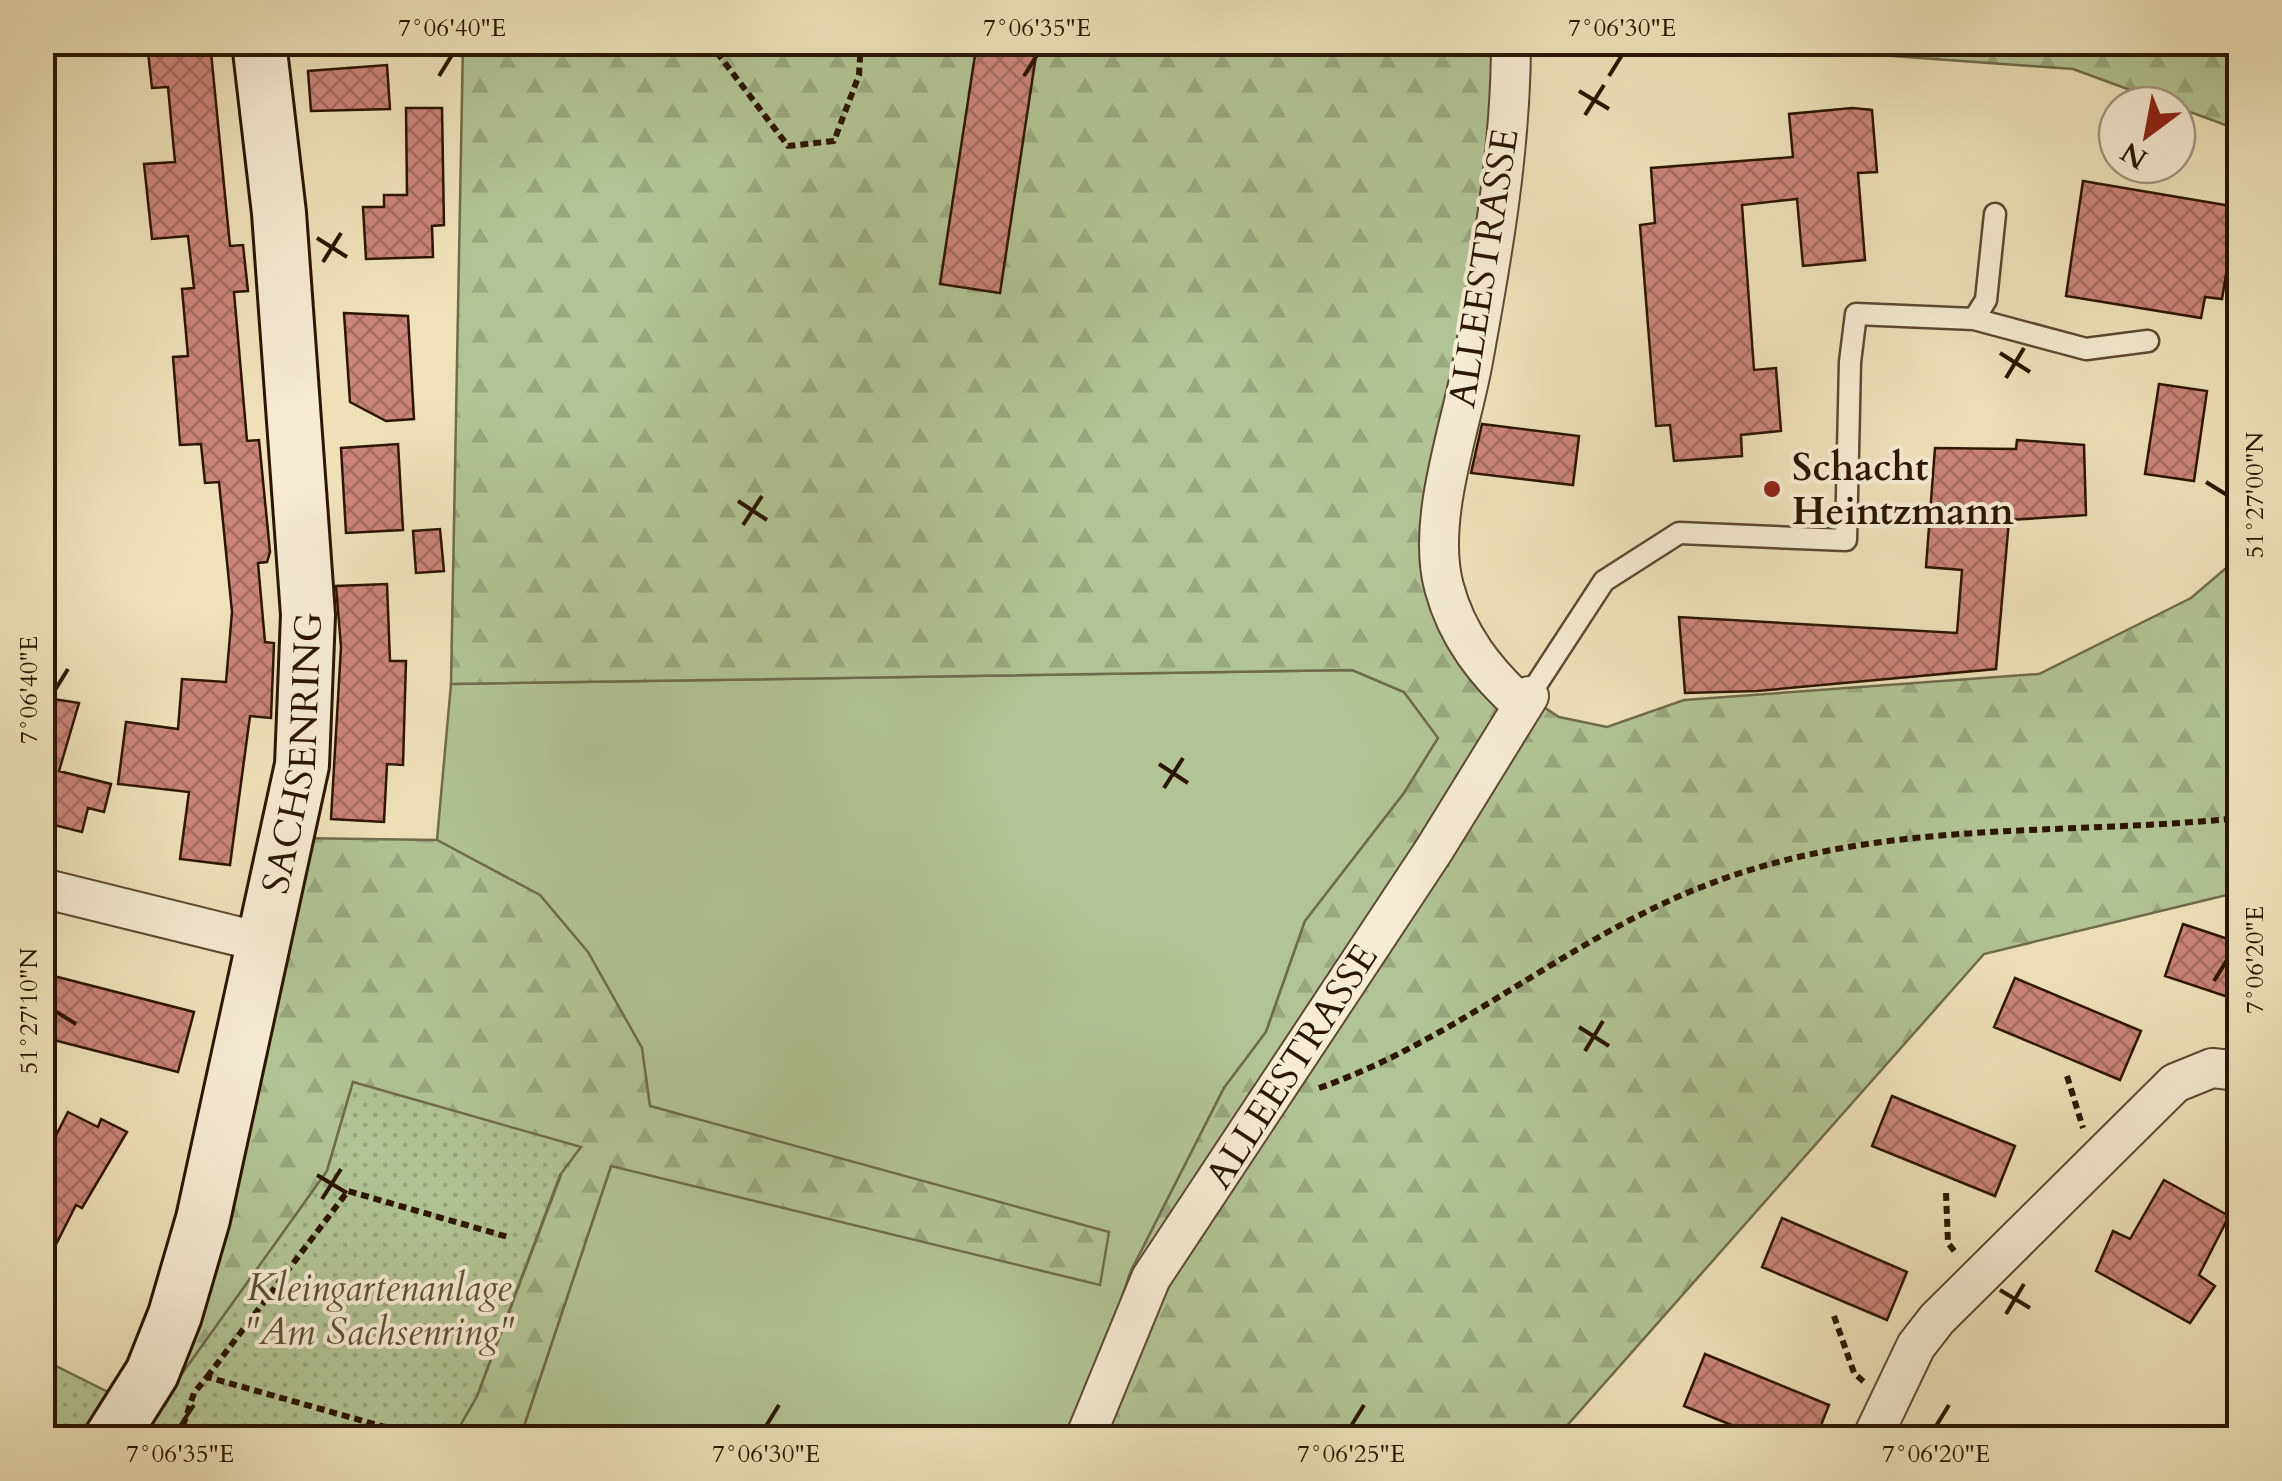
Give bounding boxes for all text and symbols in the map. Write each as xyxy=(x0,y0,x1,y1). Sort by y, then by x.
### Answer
text: 7°06'40"E xyxy=(398,11,506,45)
text: 7°06'35"E xyxy=(983,11,1091,45)
text: 7°06'30"E xyxy=(1568,11,1676,45)
north arrow xyxy=(2097,85,2197,185)
street label: ALLEESTRASSE xyxy=(1436,125,1532,411)
text: N xyxy=(2114,133,2155,178)
text: 51°27'00"N xyxy=(2238,432,2272,558)
place label: Schacht Heintzmann xyxy=(1792,442,2015,538)
marker: Schacht Heintzmann xyxy=(1761,478,1783,500)
street label: SACHSENRING xyxy=(250,611,335,898)
text: 7°06'40"E xyxy=(12,636,46,744)
text: 7°06'20"E xyxy=(2238,906,2272,1014)
street label: ALLEESTRASSE xyxy=(1193,934,1390,1199)
text: 51°27'10"N xyxy=(12,948,46,1074)
park label: Kleingartenanlage "Am Sachsenring" xyxy=(244,1262,515,1358)
text: 7°06'35"E xyxy=(126,1437,234,1471)
text: 7°06'30"E xyxy=(712,1437,820,1471)
text: 7°06'25"E xyxy=(1297,1437,1405,1471)
text: 7°06'20"E xyxy=(1882,1437,1990,1471)

